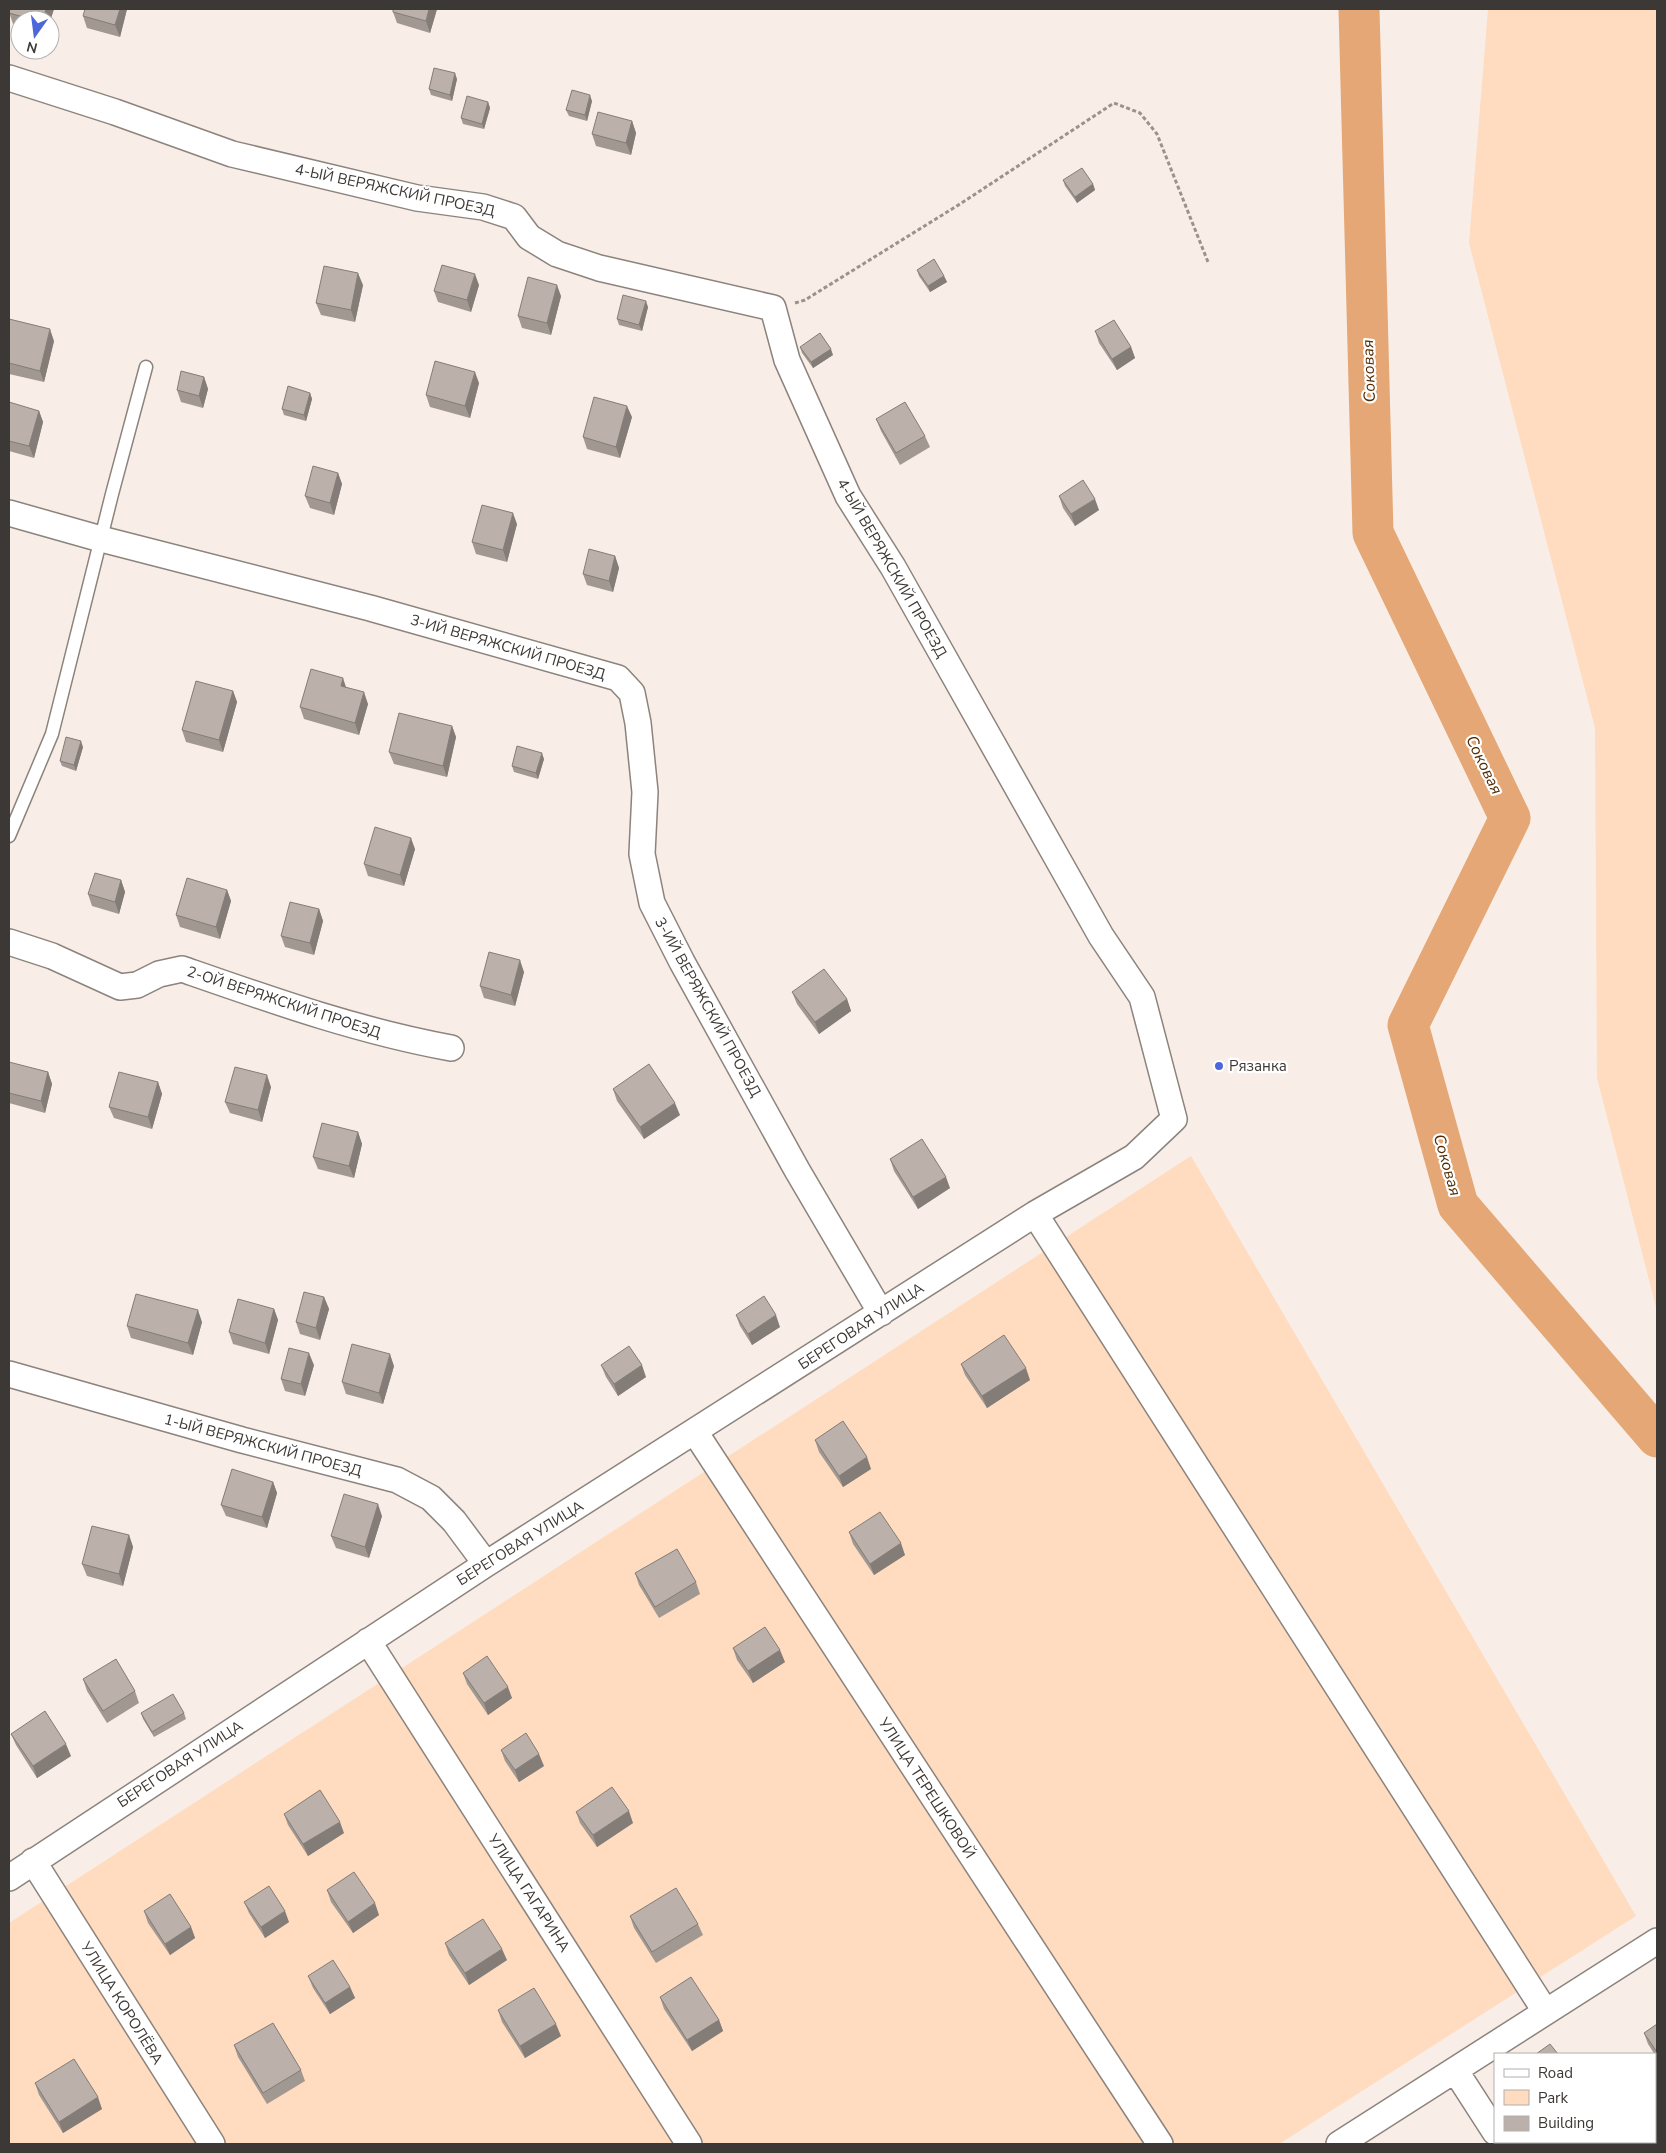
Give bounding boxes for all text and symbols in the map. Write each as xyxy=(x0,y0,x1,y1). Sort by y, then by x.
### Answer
north arrow xyxy=(10,10,60,60)
text: N xyxy=(25,37,39,58)
street label: 4-ЫЙ ВЕРЯЖСКИЙ ПРОЕЗД xyxy=(293,159,497,221)
water label: Соковая xyxy=(1357,339,1381,403)
street label: 4-ЫЙ ВЕРЯЖСКИЙ ПРОЕЗД xyxy=(832,475,952,662)
street label: 3-ИЙ ВЕРЯЖСКИЙ ПРОЕЗД xyxy=(408,610,608,685)
water label: Соковая xyxy=(1460,732,1508,798)
street label: 3-ИЙ ВЕРЯЖСКИЙ ПРОЕЗД xyxy=(650,914,766,1101)
street label: 2-ОЙ ВЕРЯЖСКИЙ ПРОЕЗД xyxy=(185,961,384,1043)
place label: Рязанка xyxy=(1229,1056,1287,1076)
marker: Рязанка xyxy=(1213,1060,1225,1072)
water label: Соковая xyxy=(1428,1132,1466,1198)
street label: БЕРЕГОВАЯ УЛИЦА xyxy=(794,1278,928,1374)
street label: 1-ЫЙ ВЕРЯЖСКИЙ ПРОЕЗД xyxy=(162,1409,364,1481)
street label: БЕРЕГОВАЯ УЛИЦА xyxy=(453,1496,587,1590)
street label: УЛИЦА ТЕРЕШКОВОЙ xyxy=(873,1713,980,1862)
street label: БЕРЕГОВАЯ УЛИЦА xyxy=(113,1716,247,1812)
street label: УЛИЦА ГАГАРИНА xyxy=(483,1829,575,1956)
street label: УЛИЦА КОРОЛЁВА xyxy=(76,1937,168,2068)
legend xyxy=(1494,2053,1656,2143)
text: Road xyxy=(1538,2063,1573,2083)
text: Park xyxy=(1538,2088,1568,2108)
text: Building xyxy=(1538,2113,1594,2133)

